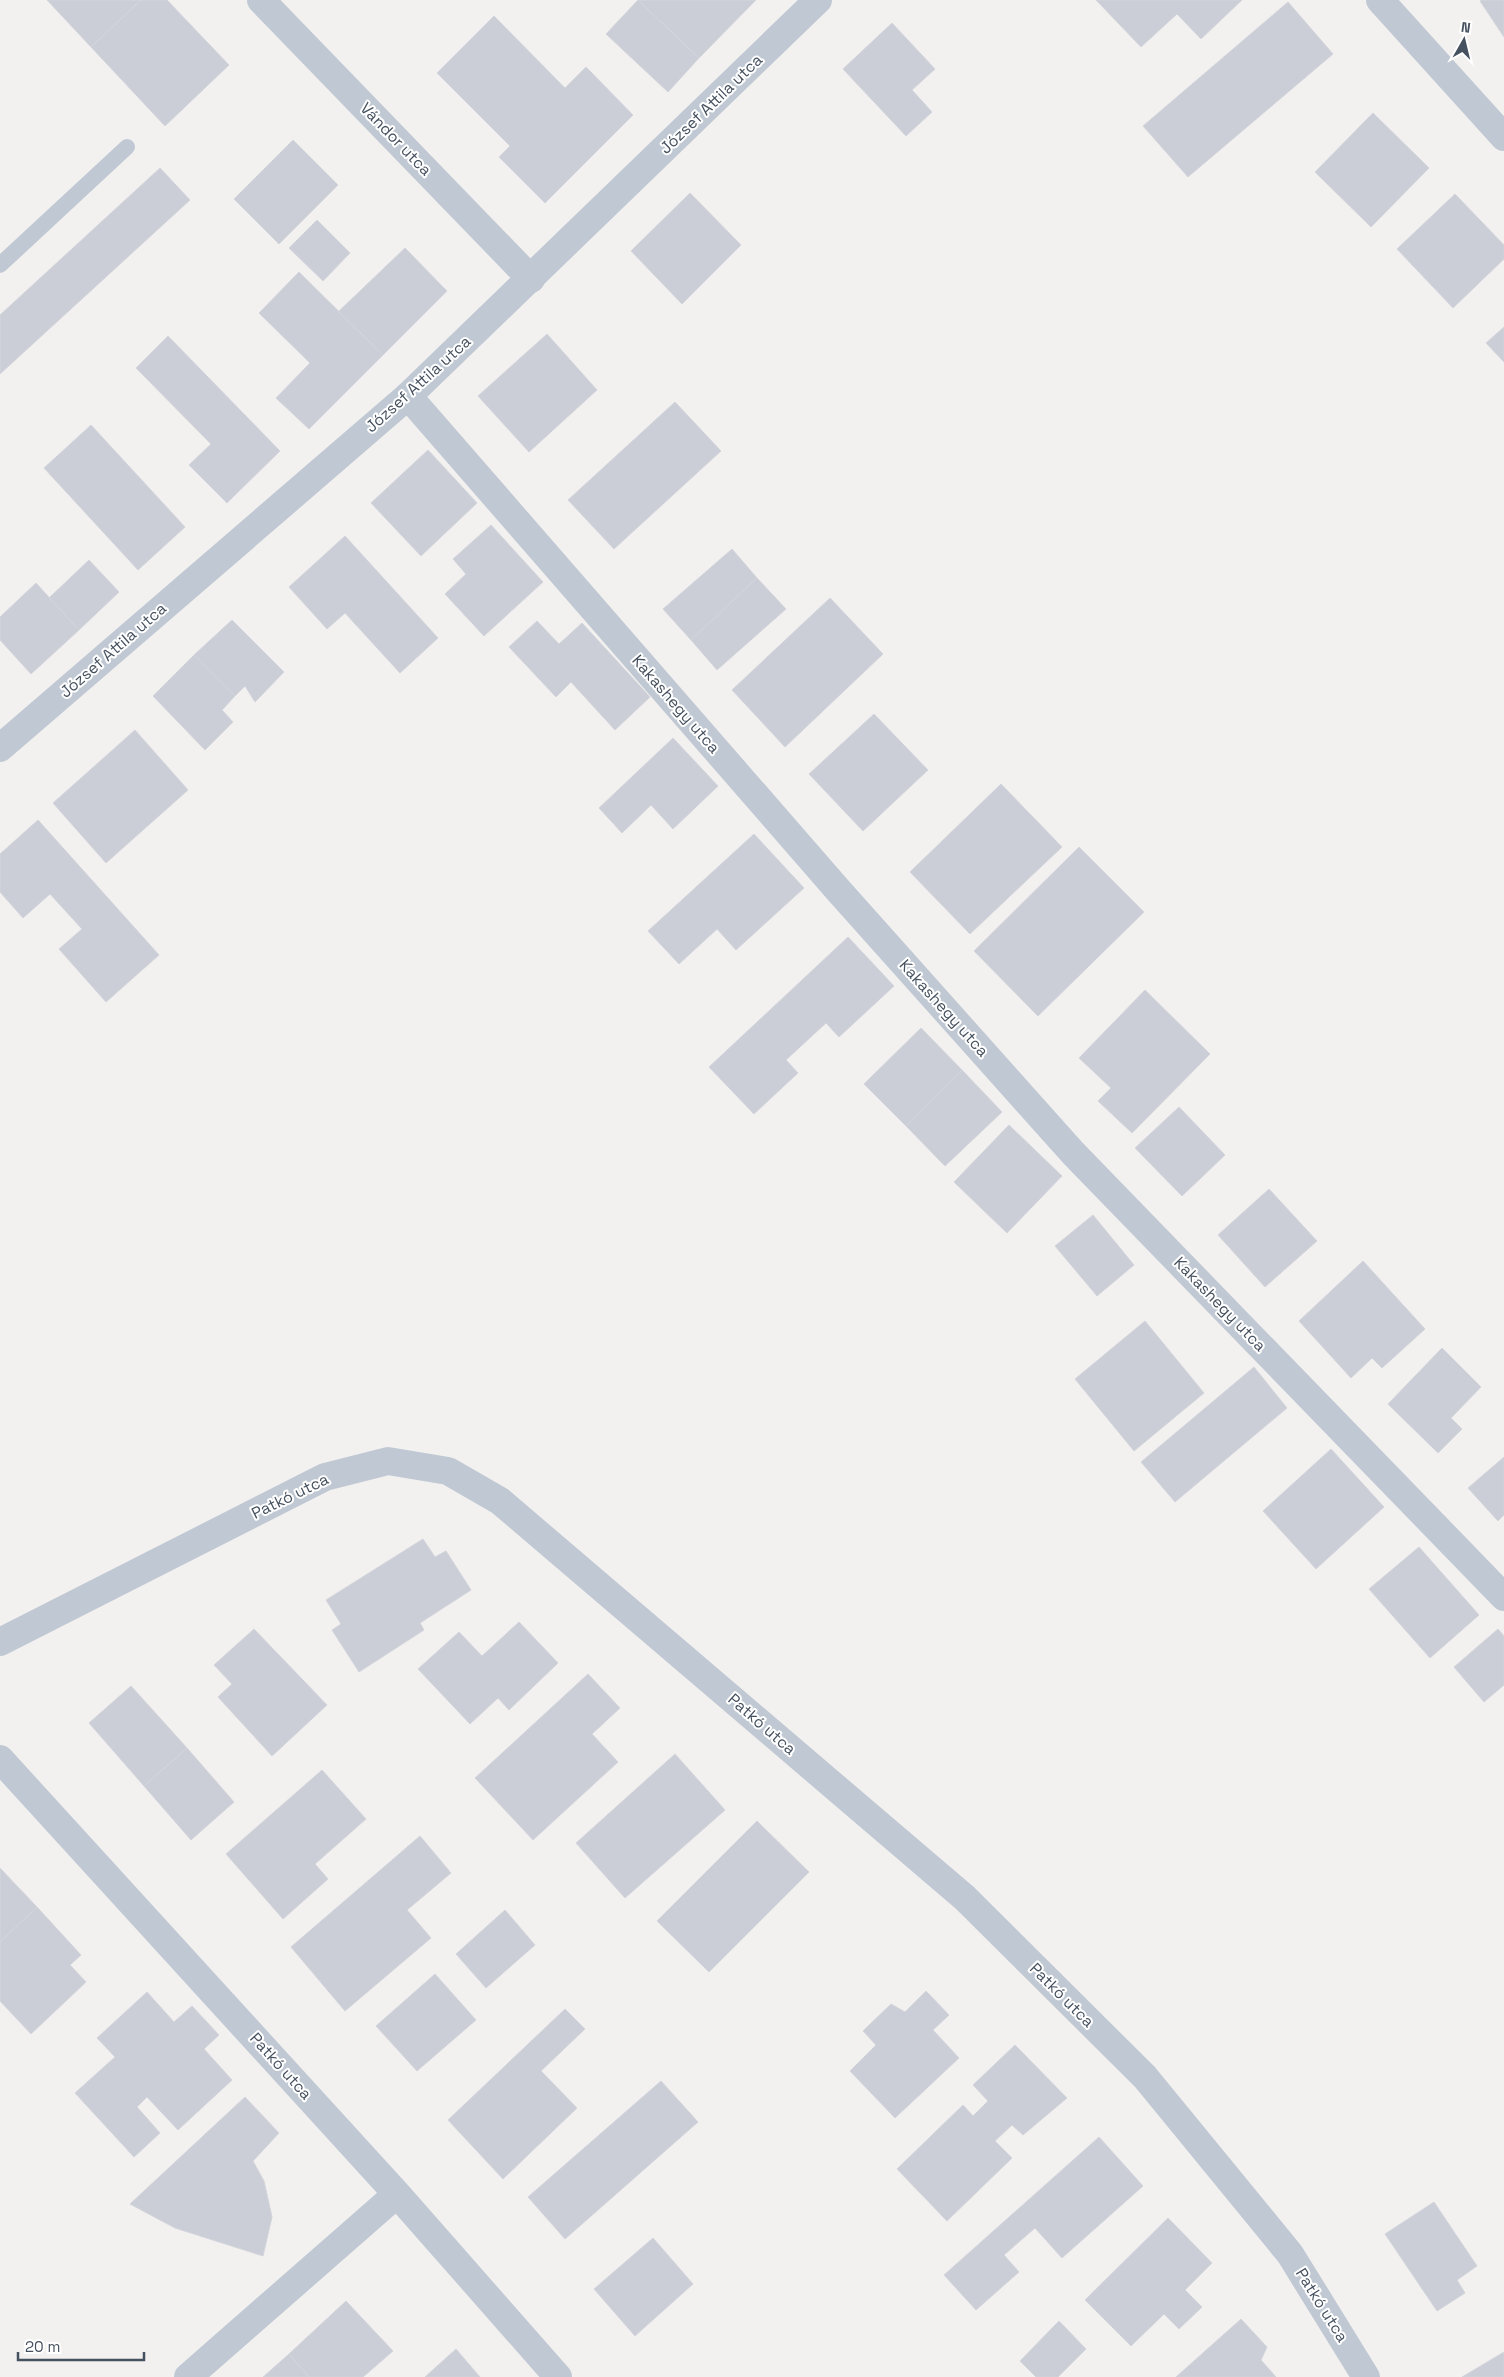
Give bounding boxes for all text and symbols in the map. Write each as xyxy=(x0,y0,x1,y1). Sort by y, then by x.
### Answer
north arrow xyxy=(1439,15,1489,65)
text: N xyxy=(1460,18,1472,37)
street label: József Attila utca xyxy=(655,50,767,158)
street label: Vándor utca xyxy=(356,98,436,180)
street label: József Attila utca xyxy=(361,331,475,437)
street label: József Attila utca xyxy=(55,598,171,702)
street label: Kakashegy utca xyxy=(627,650,725,758)
street label: Kakashegy utca xyxy=(895,955,993,1061)
street label: Kakashegy utca xyxy=(1169,1252,1271,1356)
street label: Patkó utca xyxy=(248,1468,332,1524)
street label: Patkó utca xyxy=(724,1689,800,1759)
street label: Patkó utca xyxy=(1025,1958,1099,2032)
street label: Patkó utca xyxy=(245,2028,317,2104)
street label: Patkó utca xyxy=(1291,2264,1353,2346)
scale bar xyxy=(18,2330,144,2362)
text: 20 m xyxy=(25,2337,60,2356)

